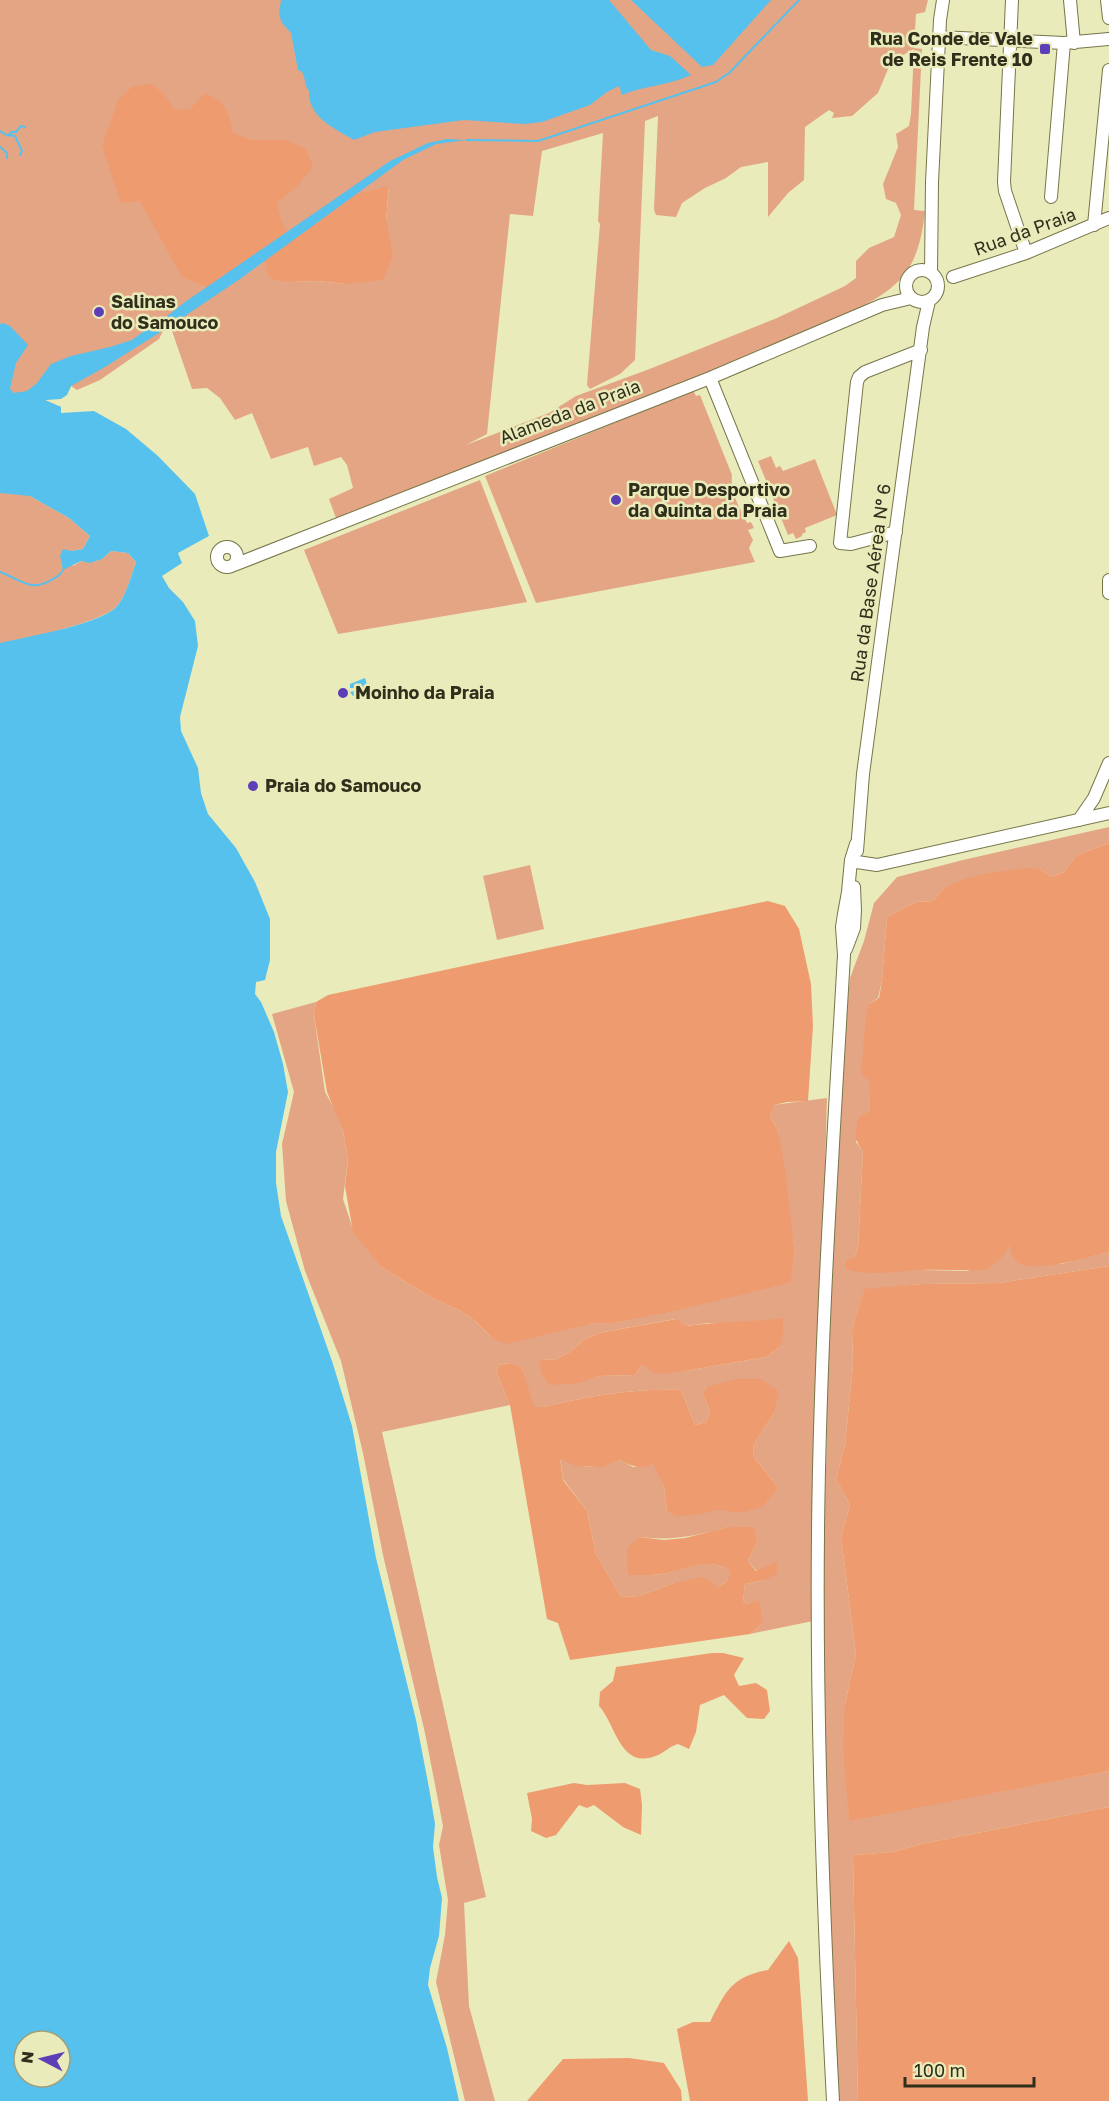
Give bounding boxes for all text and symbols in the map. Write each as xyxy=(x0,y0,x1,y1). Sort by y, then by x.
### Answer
place label: Rua Conde de Vale de Reis Frente 10 xyxy=(870,27,1033,70)
marker: Rua Conde de Vale de Reis Frente 10 xyxy=(1038,42,1052,56)
street label: Rua da Praia xyxy=(971,202,1079,260)
place label: Salinas do Samouco xyxy=(111,290,218,333)
marker: Salinas do Samouco xyxy=(92,305,106,319)
street label: Alameda da Praia xyxy=(496,374,643,448)
place label: Parque Desportivo da Quinta da Praia xyxy=(628,478,790,521)
street label: Rua da Base Aérea Nº 6 xyxy=(845,482,895,683)
marker: Parque Desportivo da Quinta da Praia xyxy=(609,493,623,507)
place label: Moinho da Praia xyxy=(355,681,494,703)
marker: Moinho da Praia xyxy=(336,686,350,700)
place label: Praia do Samouco xyxy=(265,774,422,796)
marker: Praia do Samouco xyxy=(246,779,260,793)
north arrow xyxy=(12,2029,72,2089)
text: N xyxy=(16,2050,38,2064)
scale bar xyxy=(905,2050,1034,2088)
text: 100 m xyxy=(914,2059,965,2081)

